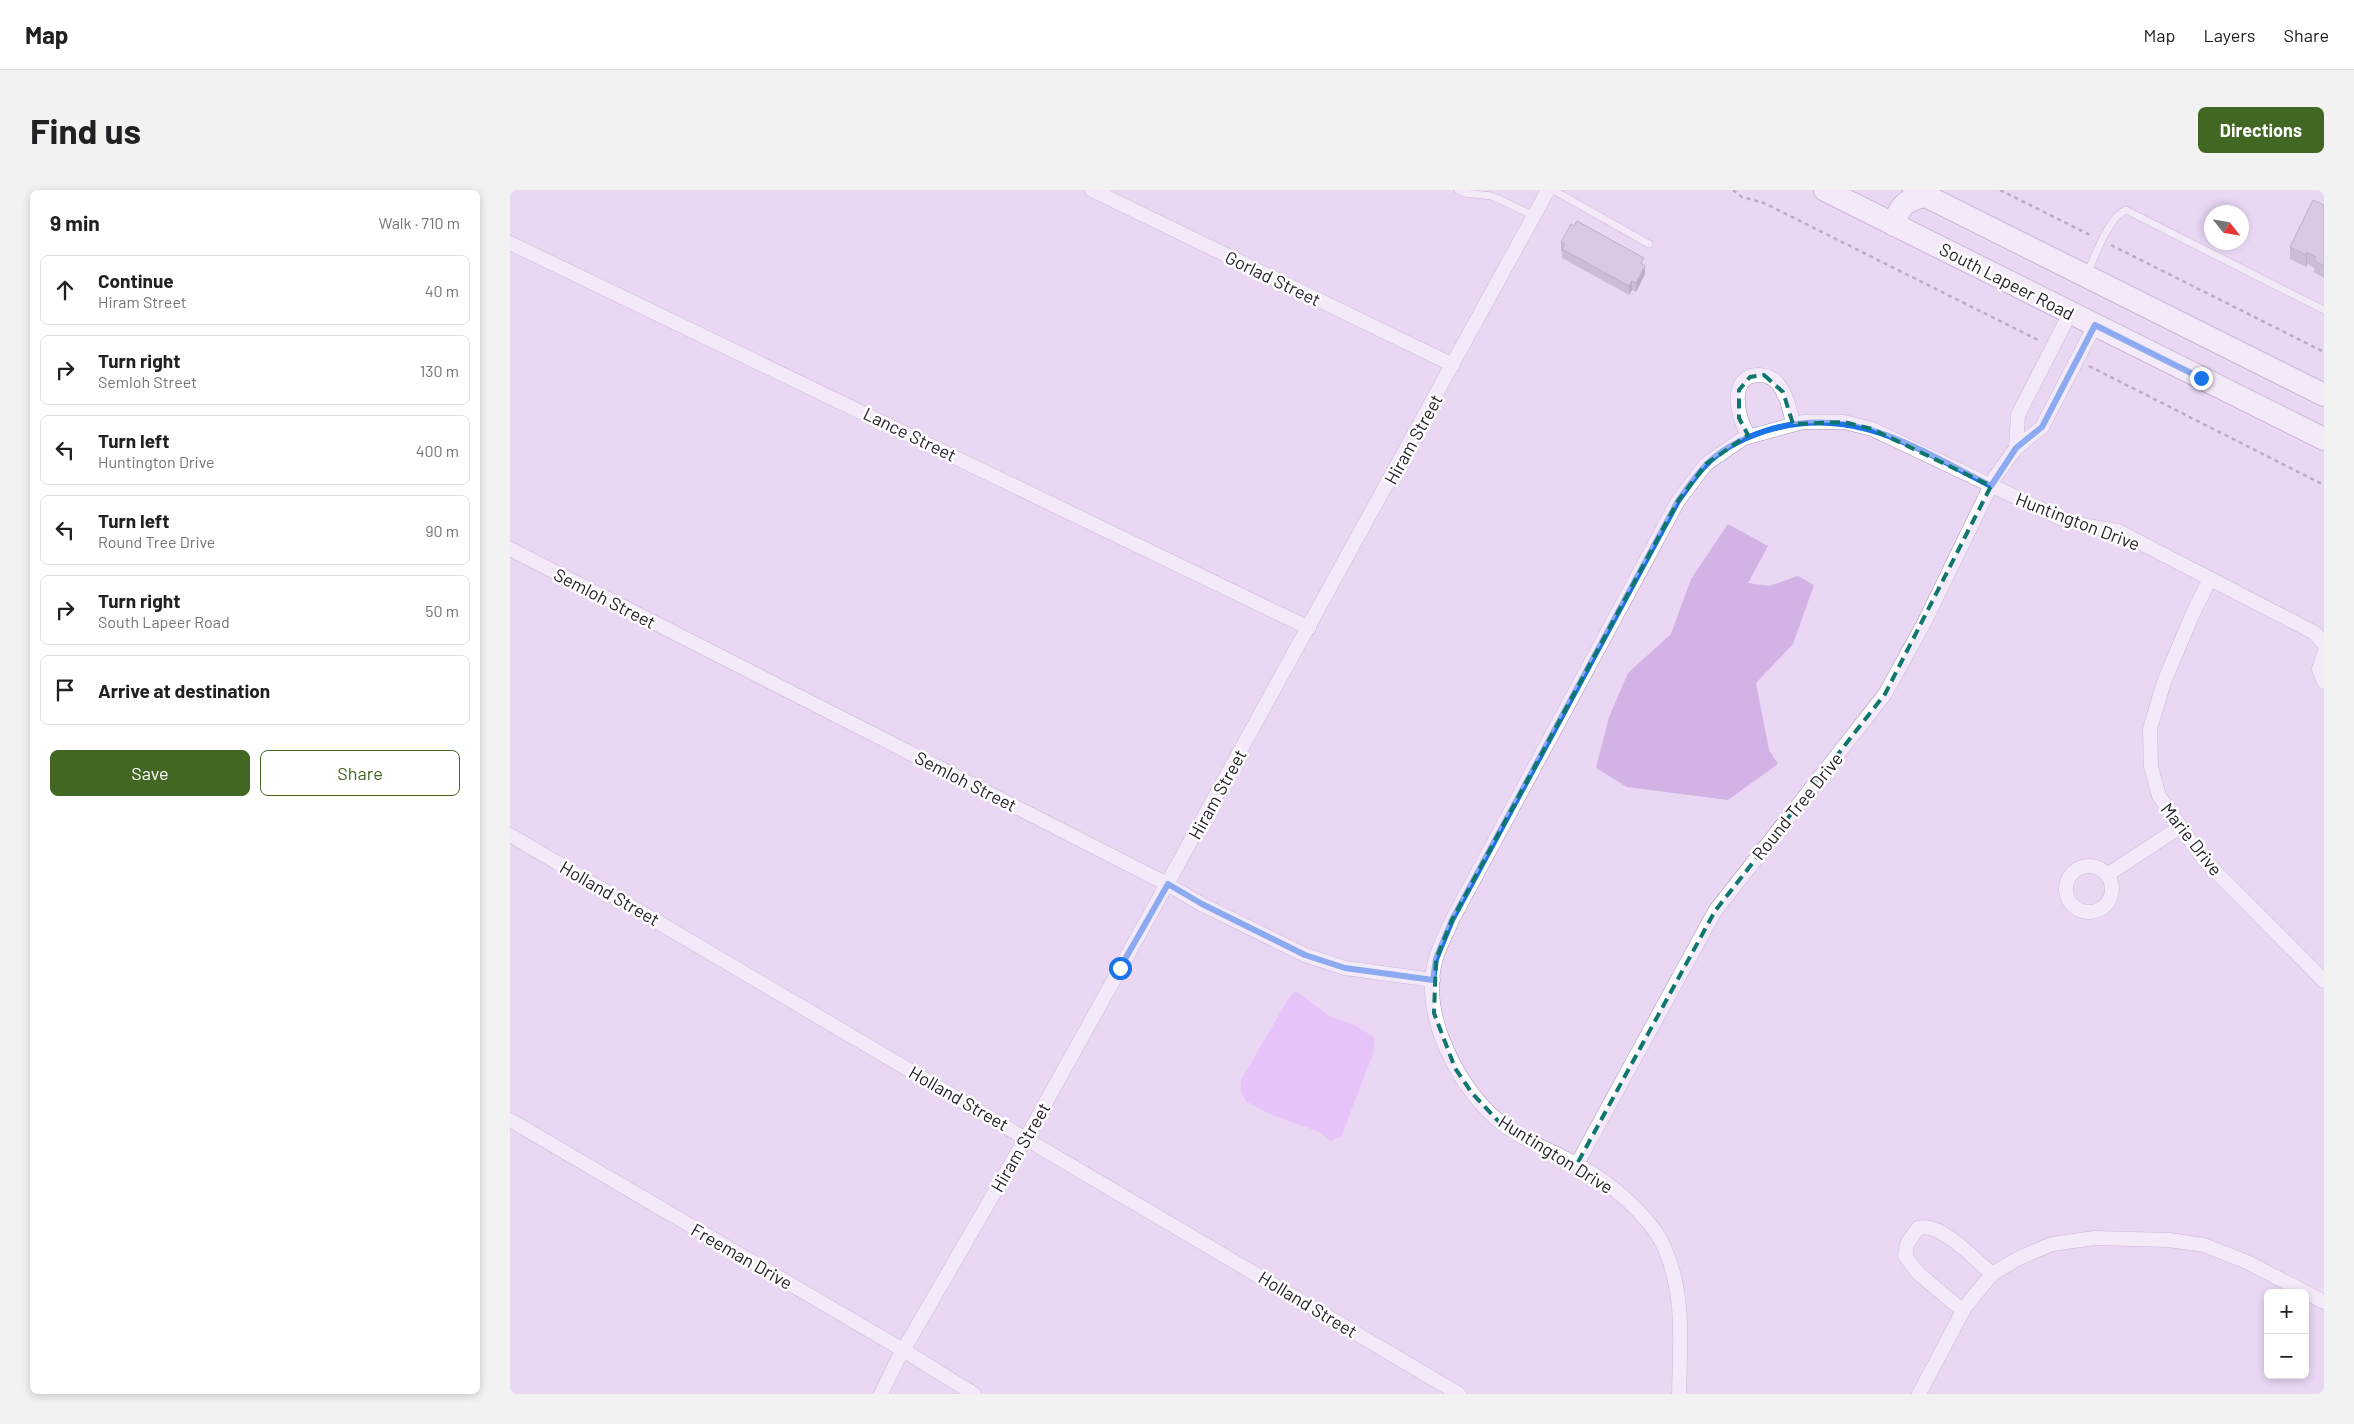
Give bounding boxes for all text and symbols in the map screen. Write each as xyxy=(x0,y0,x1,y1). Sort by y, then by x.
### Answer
text: Map xyxy=(25,20,68,49)
text: Map xyxy=(2143,24,2175,46)
text: Layers xyxy=(2203,24,2256,46)
text: Share xyxy=(2284,24,2329,46)
button: Directions xyxy=(2198,107,2324,153)
text: Find us xyxy=(30,109,141,151)
north arrow xyxy=(2204,205,2249,250)
text: 9 min xyxy=(50,210,100,235)
text: Walk · 710 m xyxy=(378,213,460,232)
street label: South Lapeer Road xyxy=(1936,238,2078,324)
street label: Gorlad Street xyxy=(1222,245,1324,311)
text: Continue xyxy=(98,269,174,292)
icon: ahead xyxy=(51,276,79,304)
text: 40 m xyxy=(425,281,459,300)
text: Hiram Street xyxy=(98,292,187,311)
text: Turn right xyxy=(98,349,180,372)
icon: right xyxy=(51,356,79,384)
text: 130 m xyxy=(420,361,459,380)
route end xyxy=(2190,367,2213,390)
text: Semloh Street xyxy=(98,372,197,391)
street label: Hiram Street xyxy=(1379,390,1447,488)
street label: Lance Street xyxy=(860,402,960,466)
text: Turn left xyxy=(98,429,169,452)
icon: left xyxy=(51,436,79,464)
text: 400 m xyxy=(416,441,459,460)
text: Huntington Drive xyxy=(98,452,215,471)
street label: Huntington Drive xyxy=(2013,487,2143,555)
text: Turn left xyxy=(98,509,169,532)
icon: left xyxy=(51,516,79,544)
text: 90 m xyxy=(425,521,459,540)
text: Round Tree Drive xyxy=(98,532,215,551)
street label: Semloh Street xyxy=(550,563,660,633)
text: Turn right xyxy=(98,589,180,612)
icon: right xyxy=(51,596,79,624)
text: 50 m xyxy=(425,601,459,620)
text: South Lapeer Road xyxy=(98,612,230,631)
icon: arrive xyxy=(51,676,79,704)
text: Arrive at destination xyxy=(98,679,270,702)
street label: Hiram Street xyxy=(1183,745,1251,843)
street label: Semloh Street xyxy=(911,746,1021,816)
street label: Round Tree Drive xyxy=(1747,748,1847,864)
button: Save xyxy=(50,750,250,796)
button: Share xyxy=(260,750,460,796)
street label: Marie Drive xyxy=(2157,798,2227,880)
street label: Holland Street xyxy=(556,856,664,930)
route start xyxy=(1109,957,1132,980)
street label: Holland Street xyxy=(905,1061,1013,1135)
street label: Hiram Street xyxy=(986,1098,1054,1196)
street label: Huntington Drive xyxy=(1495,1110,1617,1198)
street label: Freeman Drive xyxy=(688,1218,796,1294)
street label: Holland Street xyxy=(1255,1266,1361,1342)
map controls xyxy=(2264,1289,2309,1379)
button: + xyxy=(2264,1289,2309,1334)
button: − xyxy=(2264,1334,2309,1379)

